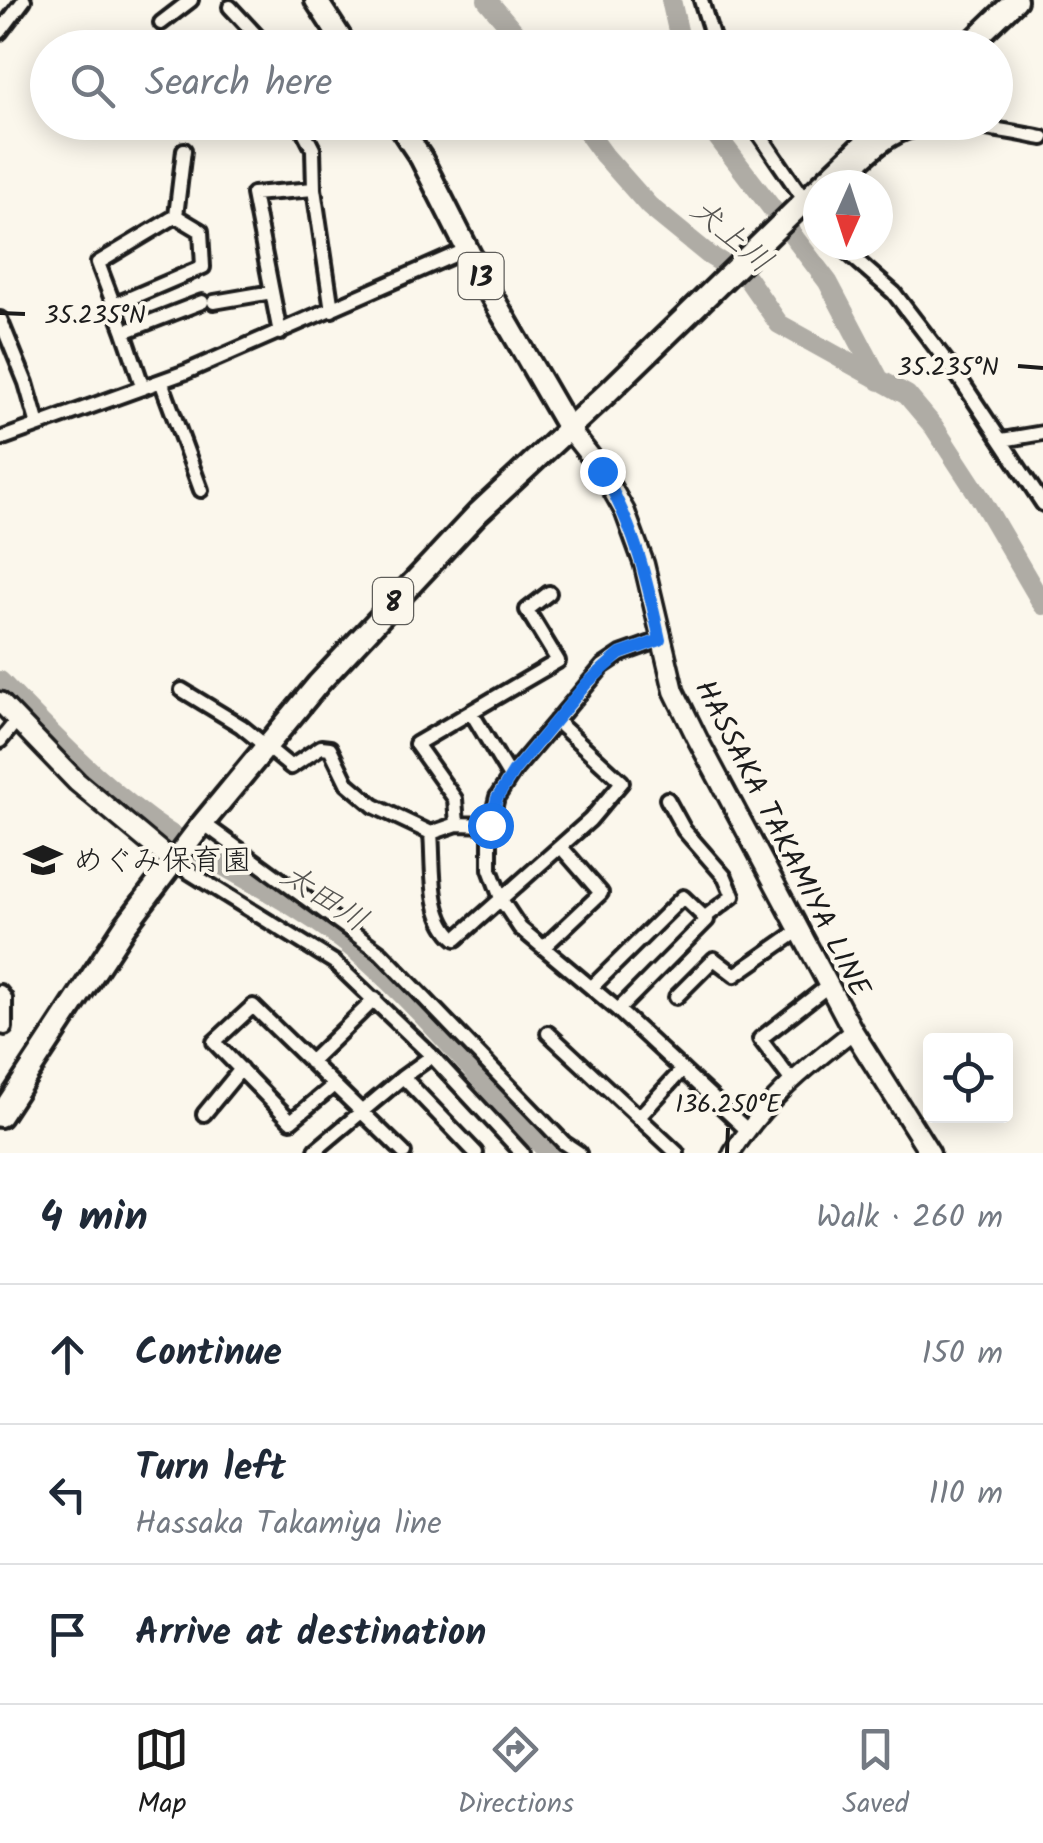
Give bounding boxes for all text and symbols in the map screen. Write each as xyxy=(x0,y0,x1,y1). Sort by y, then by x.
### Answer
search box xyxy=(30,30,1013,140)
text: Search here xyxy=(145,55,332,115)
icon: search xyxy=(65,58,120,113)
north arrow xyxy=(803,170,893,260)
water label: 犬上川 xyxy=(677,187,784,287)
road number: 13 xyxy=(458,253,504,299)
text: 35.235°N xyxy=(44,296,146,336)
text: 35.235°N xyxy=(897,348,999,388)
route end xyxy=(580,449,626,495)
road number: 8 xyxy=(373,578,413,624)
street label: HASSAKA TAKAMIYA LINE xyxy=(680,672,883,1007)
route start xyxy=(468,803,514,849)
place label: めぐみ保育園 xyxy=(73,838,252,886)
school or university icon: めぐみ保育園 xyxy=(22,839,64,881)
water label: 太田川 xyxy=(269,852,378,947)
map controls xyxy=(923,1033,1013,1123)
button: locate xyxy=(923,1033,1013,1123)
text: 136.250°E xyxy=(675,1085,782,1125)
text: 4 min xyxy=(40,1185,148,1252)
text: Walk · 260 m xyxy=(816,1193,1003,1244)
text: Continue xyxy=(135,1324,282,1384)
icon: ahead xyxy=(40,1327,95,1382)
text: 150 m xyxy=(921,1329,1003,1380)
text: Turn left xyxy=(135,1439,286,1499)
icon: left xyxy=(40,1467,95,1522)
text: 110 m xyxy=(929,1469,1003,1520)
text: Hassaka Takamiya line xyxy=(135,1499,442,1550)
text: Arrive at destination xyxy=(135,1604,486,1664)
icon: arrive xyxy=(40,1607,95,1662)
tab: Map xyxy=(134,1722,189,1827)
tab: Directions xyxy=(458,1722,574,1827)
tab: Saved xyxy=(842,1722,909,1827)

